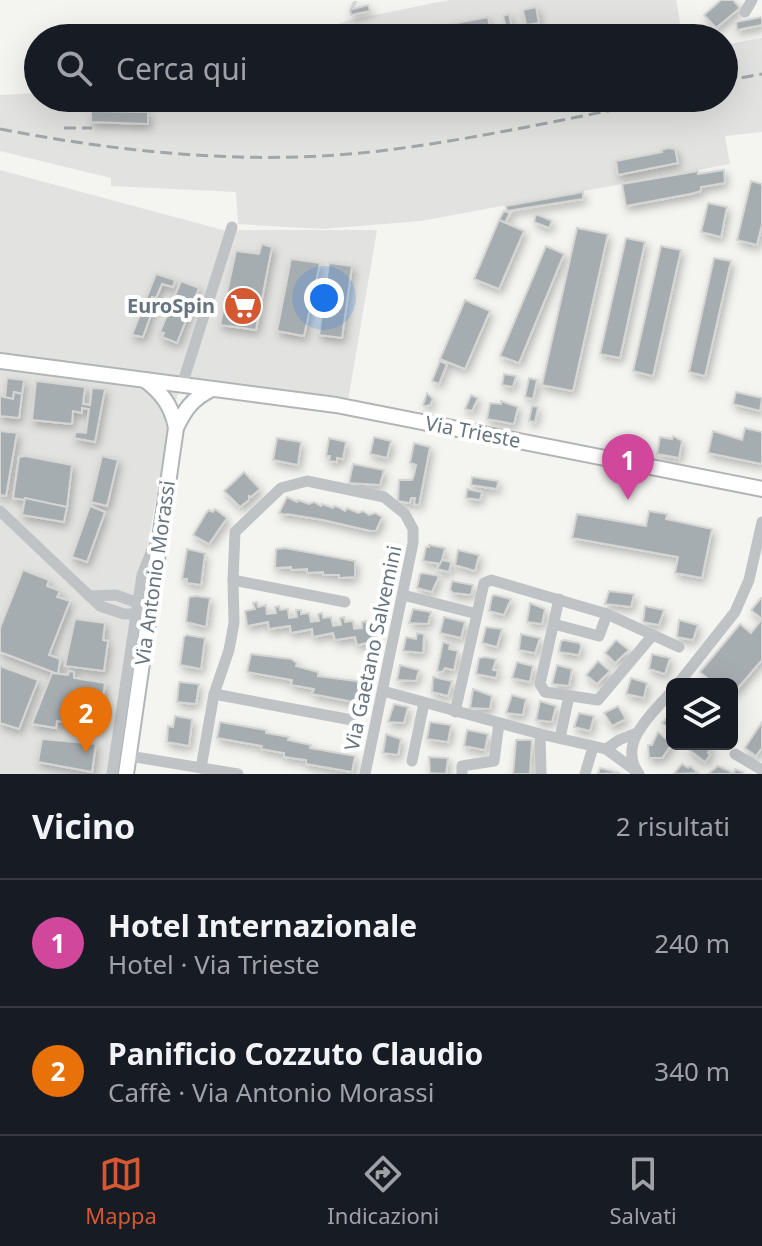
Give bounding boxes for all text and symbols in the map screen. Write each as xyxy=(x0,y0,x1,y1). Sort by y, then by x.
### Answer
search box xyxy=(24,24,738,112)
icon: search xyxy=(52,46,96,90)
text: Cerca qui xyxy=(116,48,247,89)
your location xyxy=(304,278,344,318)
supermarket icon: EuroSpin xyxy=(222,285,264,327)
place label: EuroSpin xyxy=(127,292,215,319)
street label: Via Trieste xyxy=(423,409,523,454)
pin: 1 xyxy=(602,434,654,500)
street label: Via Antonio Morassi xyxy=(128,479,181,667)
street label: Via Gaetano Salvemini xyxy=(338,543,407,753)
map controls xyxy=(666,678,738,750)
button: layers xyxy=(666,678,738,750)
pin: 2 xyxy=(60,687,112,753)
text: Vicino xyxy=(32,803,135,849)
text: 2 risultati xyxy=(616,808,730,844)
text: Hotel Internazionale xyxy=(108,905,417,946)
text: 1 xyxy=(51,925,65,961)
text: 240 m xyxy=(654,925,730,961)
text: Hotel · Via Trieste xyxy=(108,946,320,982)
text: Panificio Cozzuto Claudio xyxy=(108,1033,483,1074)
text: 2 xyxy=(51,1053,65,1089)
text: 340 m xyxy=(654,1053,730,1089)
text: Caffè · Via Antonio Morassi xyxy=(108,1074,435,1110)
tab: Mappa xyxy=(85,1152,157,1230)
tab: Indicazioni xyxy=(327,1152,439,1230)
tab: Salvati xyxy=(610,1152,677,1230)

